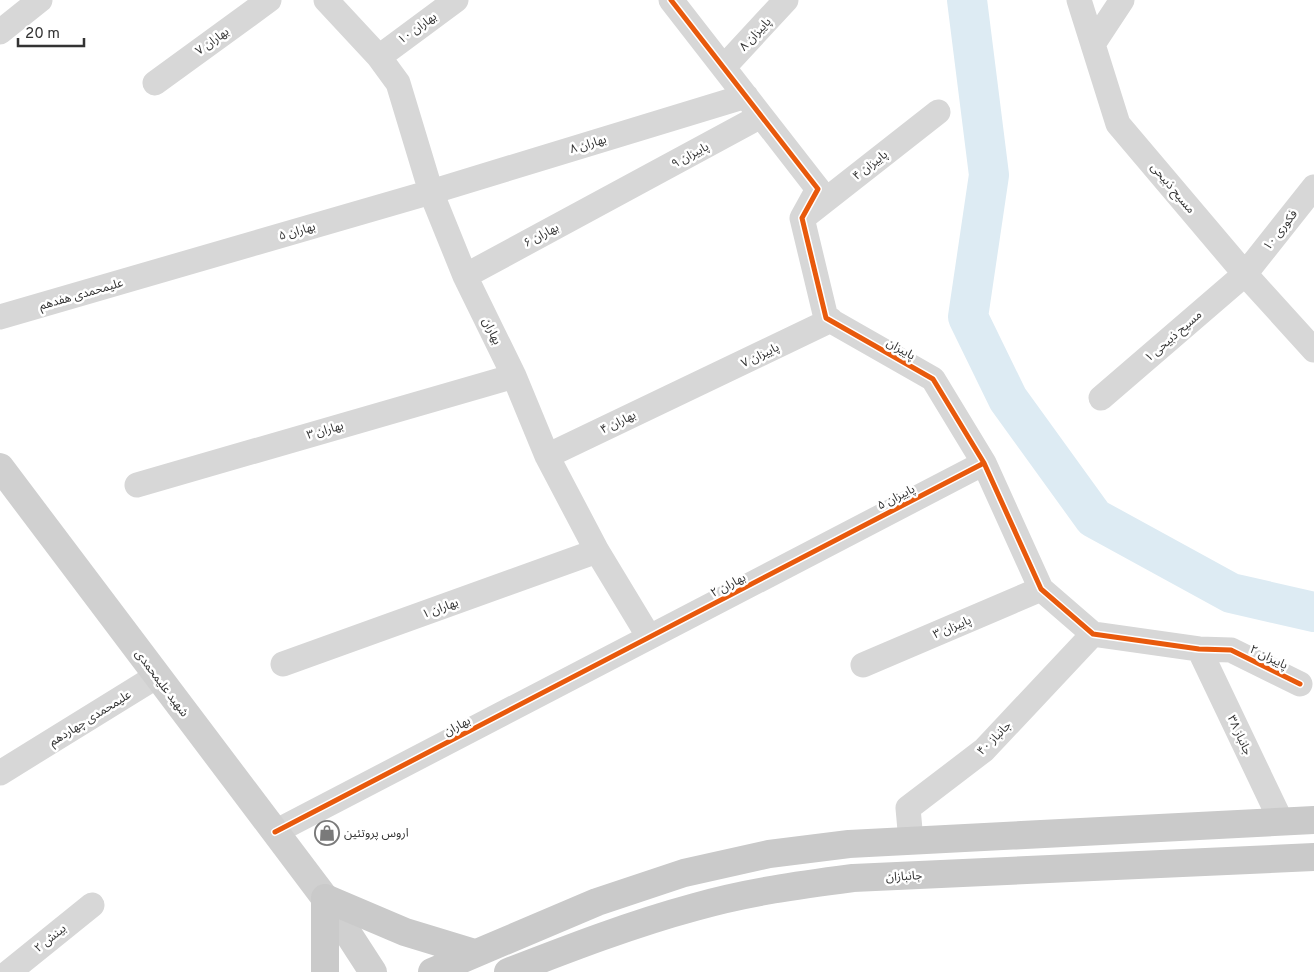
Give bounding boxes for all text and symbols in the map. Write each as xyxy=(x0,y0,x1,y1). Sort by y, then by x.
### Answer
street label: ۱۰ بهاران xyxy=(395,9,440,48)
street label: ۸ پاییزان xyxy=(736,14,775,55)
scale bar xyxy=(18,15,84,47)
street label: ۷ بهاران xyxy=(193,24,233,59)
text: 20 m xyxy=(25,25,60,44)
street label: ۸ بهاران xyxy=(568,132,609,158)
street label: ۹ پاییزان xyxy=(669,139,712,173)
street label: ۴ پاییزان xyxy=(850,147,891,185)
street label: مسیح ذبیحی xyxy=(1146,160,1198,217)
street label: فکوری ۱۰ xyxy=(1260,207,1302,254)
street label: ۵ بهاران xyxy=(277,219,318,245)
street label: ۶ بهاران xyxy=(521,220,562,252)
street label: علیمحمدی هفدهم xyxy=(37,275,125,315)
street label: ۱ مسیح ذبیحی xyxy=(1142,307,1206,366)
street label: بهاران xyxy=(478,315,504,348)
street label: پاییزان xyxy=(883,335,918,364)
street label: ۷ پاییزان xyxy=(739,340,782,372)
street label: ۴ بهاران xyxy=(598,407,639,438)
street label: ۳ بهاران xyxy=(305,418,346,444)
street label: ۵ پاییزان xyxy=(875,482,918,514)
street label: ۲ بهاران xyxy=(708,570,749,602)
street label: ۱ بهاران xyxy=(420,595,461,623)
street label: پاییزان ۳ xyxy=(931,613,974,643)
street label: ۲ پاییزان xyxy=(1247,642,1290,674)
street label: شهید علیمحمدی xyxy=(131,647,192,720)
street label: علیمحمدی چهاردهم xyxy=(46,687,135,751)
street label: بهاران xyxy=(441,713,474,741)
street label: ۳۸ جانباز xyxy=(1223,713,1255,758)
street label: جانباز ۴۰ xyxy=(974,718,1015,759)
shop icon: اروس پروتئین xyxy=(314,820,340,846)
place label: اروس پروتئین xyxy=(344,826,409,842)
street label: جانبازان xyxy=(885,868,923,886)
street label: ۲ بینش xyxy=(31,921,70,957)

